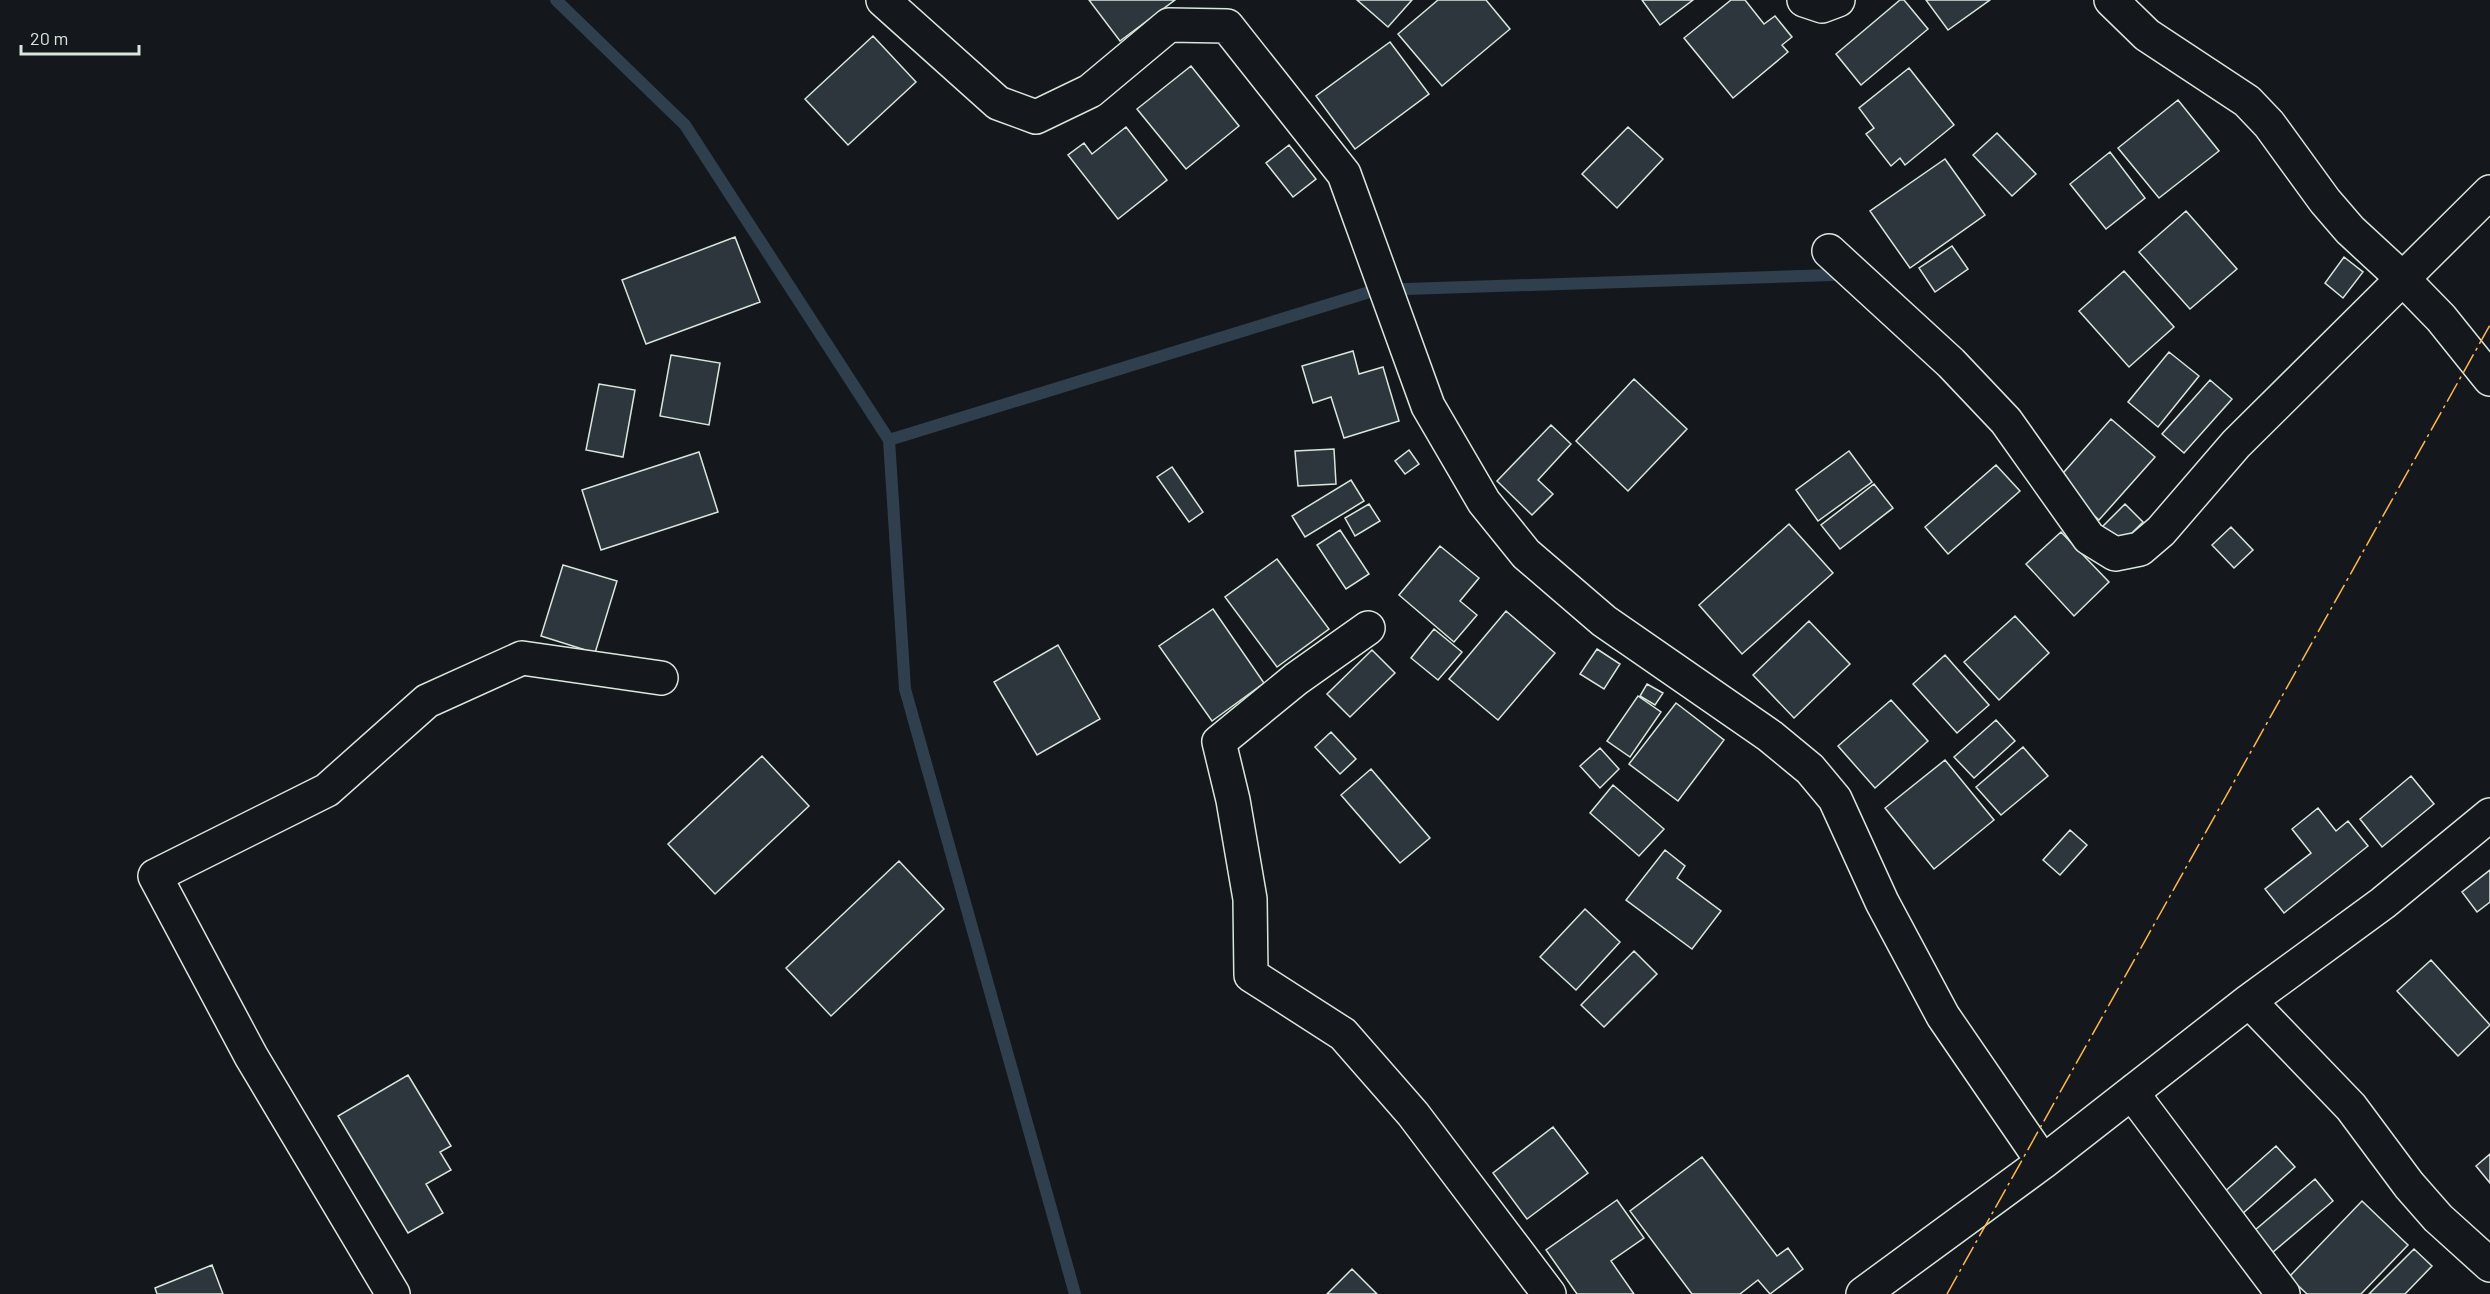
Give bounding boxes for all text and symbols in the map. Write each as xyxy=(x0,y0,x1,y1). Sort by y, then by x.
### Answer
scale bar xyxy=(21,18,140,56)
text: 20 m xyxy=(30,27,68,49)

